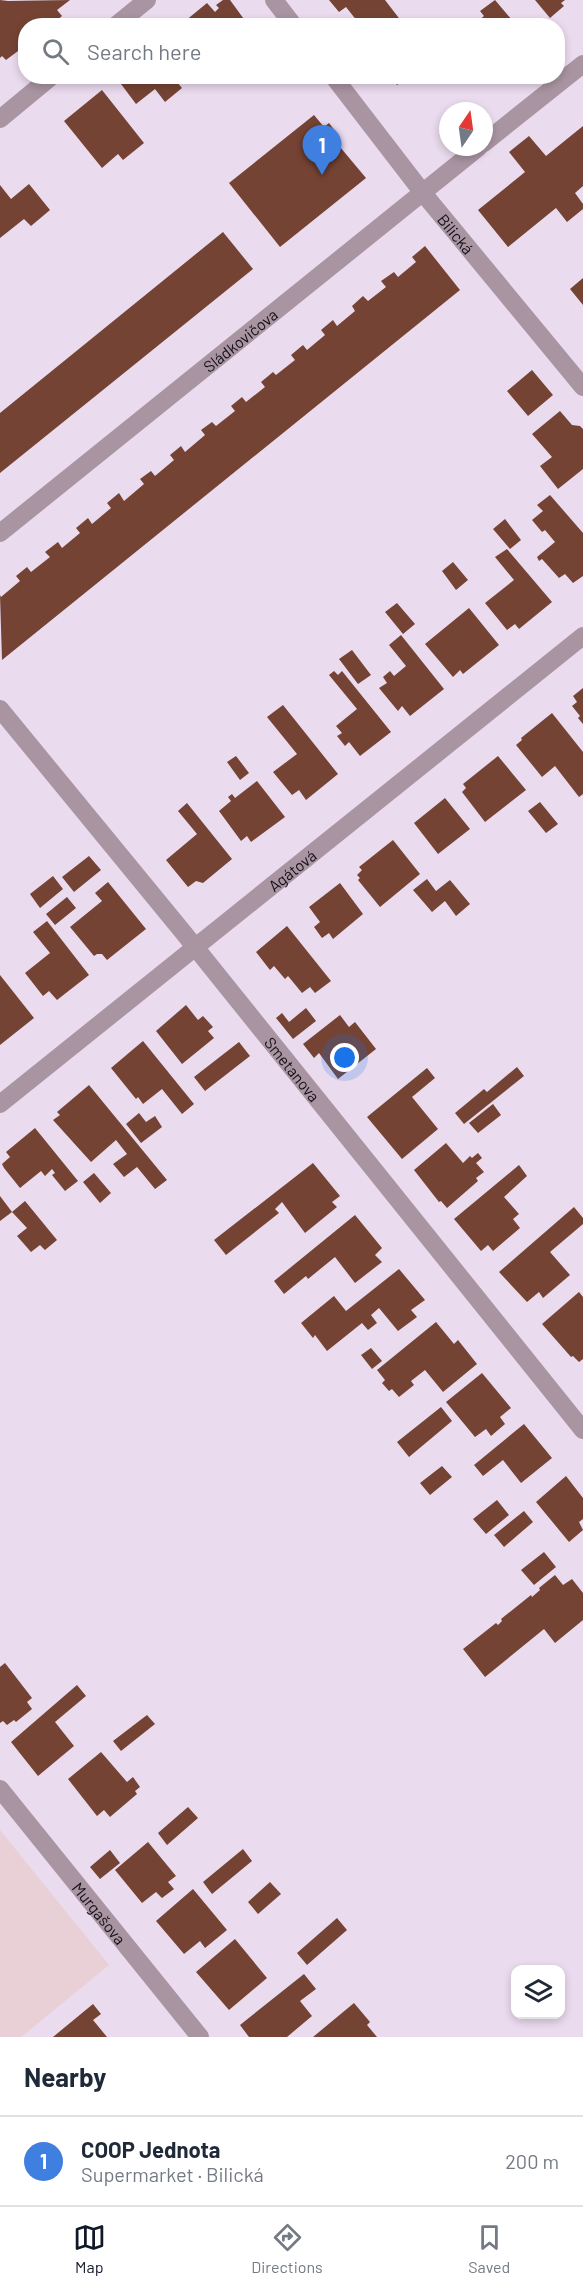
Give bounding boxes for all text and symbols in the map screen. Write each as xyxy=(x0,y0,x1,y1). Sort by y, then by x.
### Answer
search box xyxy=(18,18,565,84)
icon: search xyxy=(39,35,72,68)
text: Search here xyxy=(87,38,201,64)
north arrow xyxy=(439,102,493,156)
pin: 1 xyxy=(302,126,342,175)
street label: Bilická xyxy=(434,210,478,257)
street label: Sládkovičova xyxy=(199,304,281,375)
street label: Agátová xyxy=(264,845,319,895)
street label: Smetanova xyxy=(261,1033,325,1105)
your location xyxy=(330,1043,359,1072)
street label: Murgašova xyxy=(69,1878,130,1948)
map controls xyxy=(511,1965,565,2019)
button: layers xyxy=(511,1965,565,2019)
text: Nearby xyxy=(24,2061,106,2092)
text: COOP Jednota xyxy=(81,2136,220,2162)
text: 1 xyxy=(40,2149,47,2173)
text: 200 m xyxy=(505,2149,559,2173)
text: Supermarket · Bilická xyxy=(81,2162,264,2186)
tab: Map xyxy=(73,2221,106,2276)
tab: Directions xyxy=(251,2221,323,2276)
tab: Saved xyxy=(468,2221,510,2276)

